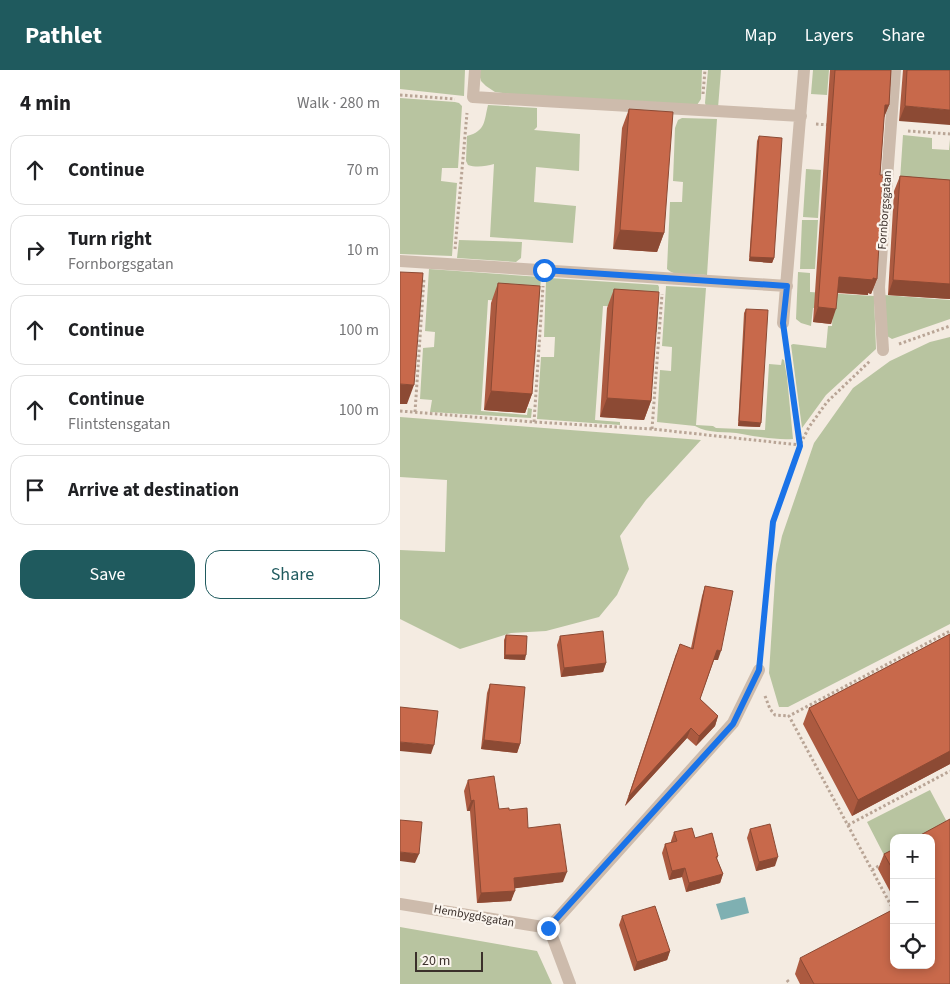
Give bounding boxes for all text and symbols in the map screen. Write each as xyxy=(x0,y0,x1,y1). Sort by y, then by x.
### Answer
text: Pathlet xyxy=(25,18,102,53)
text: Map xyxy=(745,23,777,48)
text: Layers xyxy=(805,23,854,48)
text: Share xyxy=(882,23,925,48)
text: 4 min xyxy=(20,88,71,118)
text: Walk · 280 m xyxy=(297,92,380,114)
icon: ahead xyxy=(21,156,49,184)
text: Continue xyxy=(68,157,145,184)
text: 70 m xyxy=(347,159,379,181)
street label: Fornborgsgatan xyxy=(874,170,896,250)
text: Turn right xyxy=(68,226,152,253)
icon: right xyxy=(21,236,49,264)
text: 10 m xyxy=(347,239,379,261)
text: Fornborgsgatan xyxy=(68,253,174,275)
route start xyxy=(533,259,556,282)
icon: ahead xyxy=(21,316,49,344)
text: Continue xyxy=(68,317,145,344)
text: 100 m xyxy=(339,319,379,341)
text: Continue xyxy=(68,386,145,413)
icon: ahead xyxy=(21,396,49,424)
text: 100 m xyxy=(339,399,379,421)
text: Flintstensgatan xyxy=(68,413,170,435)
icon: arrive xyxy=(21,476,49,504)
text: Arrive at destination xyxy=(68,477,239,504)
button: Save xyxy=(20,550,195,599)
button: Share xyxy=(205,550,380,599)
map controls xyxy=(890,834,935,969)
button: + xyxy=(890,834,935,879)
button: − xyxy=(890,879,935,924)
street label: Hembygdsgatan xyxy=(432,901,516,931)
route end xyxy=(537,917,560,940)
button: locate xyxy=(890,924,935,969)
scale bar xyxy=(415,949,482,972)
text: 20 m xyxy=(422,951,450,971)

